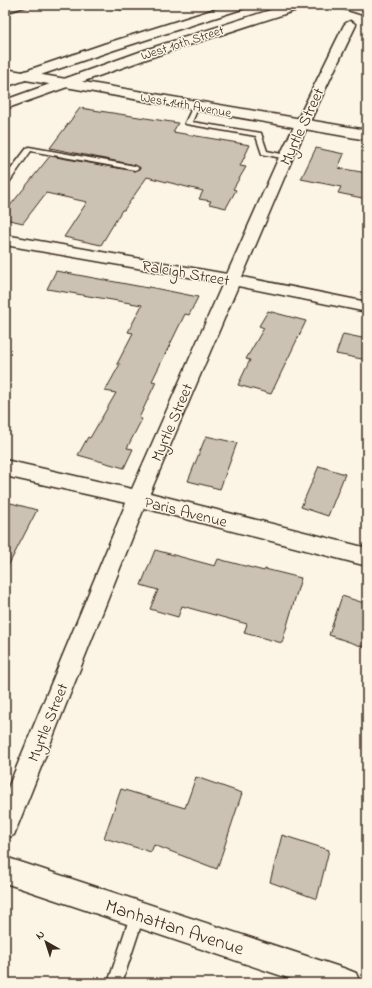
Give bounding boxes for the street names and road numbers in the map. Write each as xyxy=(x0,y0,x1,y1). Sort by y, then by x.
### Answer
street label: West 10th Street xyxy=(138,21,227,66)
street label: Myrtle Street xyxy=(274,84,332,170)
street label: West 14th Avenue xyxy=(139,88,233,123)
street label: Raleigh Street xyxy=(140,254,232,294)
street label: Myrtle Street xyxy=(146,379,200,466)
street label: Paris Avenue xyxy=(141,491,230,535)
street label: Myrtle Street xyxy=(22,679,76,766)
street label: Manhattan Avenue xyxy=(101,893,248,964)

